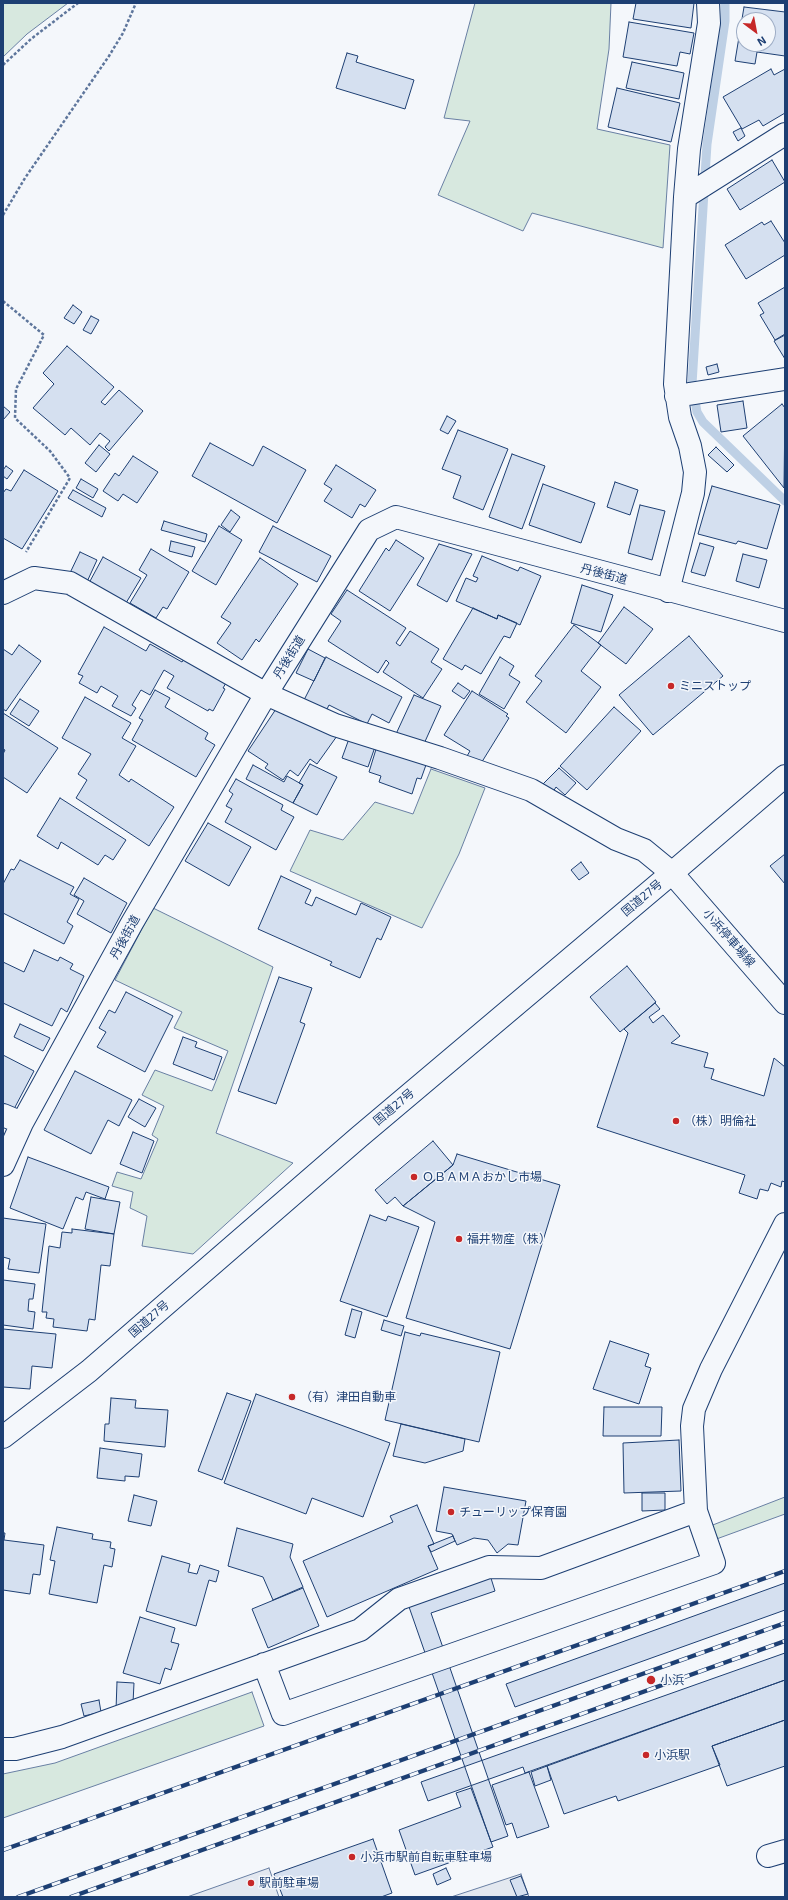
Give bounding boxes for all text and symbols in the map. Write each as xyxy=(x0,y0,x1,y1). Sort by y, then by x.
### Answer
north arrow xyxy=(736,12,776,52)
text: N xyxy=(755,34,769,49)
street label: 丹後街道 xyxy=(579,561,629,587)
street label: 丹後街道 xyxy=(270,633,308,681)
place label: ミニストップ xyxy=(679,679,751,693)
marker: ミニストップ xyxy=(666,681,676,691)
street label: 国道27号 xyxy=(619,877,665,919)
street label: 小浜停車場線 xyxy=(700,906,758,970)
street label: 丹後街道 xyxy=(107,913,143,961)
street label: 国道27号 xyxy=(371,1086,417,1128)
place label: （株）明倫社 xyxy=(684,1114,756,1128)
marker: （株）明倫社 xyxy=(671,1116,681,1126)
place label: ＯＢＡＭＡおかし市場 xyxy=(422,1170,542,1184)
marker: ＯＢＡＭＡおかし市場 xyxy=(409,1172,419,1182)
place label: 福井物産（株） xyxy=(467,1232,551,1246)
marker: 福井物産（株） xyxy=(454,1234,464,1244)
street label: 国道27号 xyxy=(126,1298,172,1340)
place label: （有）津田自動車 xyxy=(300,1390,396,1404)
marker: （有）津田自動車 xyxy=(287,1392,297,1402)
place label: チューリップ保育園 xyxy=(459,1505,567,1519)
marker: チューリップ保育園 xyxy=(446,1507,456,1517)
place label: 小浜 xyxy=(660,1673,684,1687)
marker: 小浜 xyxy=(645,1674,657,1686)
place label: 小浜駅 xyxy=(654,1748,690,1762)
marker: 小浜駅 xyxy=(641,1750,651,1760)
place label: 小浜市駅前自転車駐車場 xyxy=(360,1850,492,1864)
marker: 小浜市駅前自転車駐車場 xyxy=(347,1852,357,1862)
place label: 駅前駐車場 xyxy=(259,1876,319,1890)
marker: 駅前駐車場 xyxy=(246,1878,256,1888)

